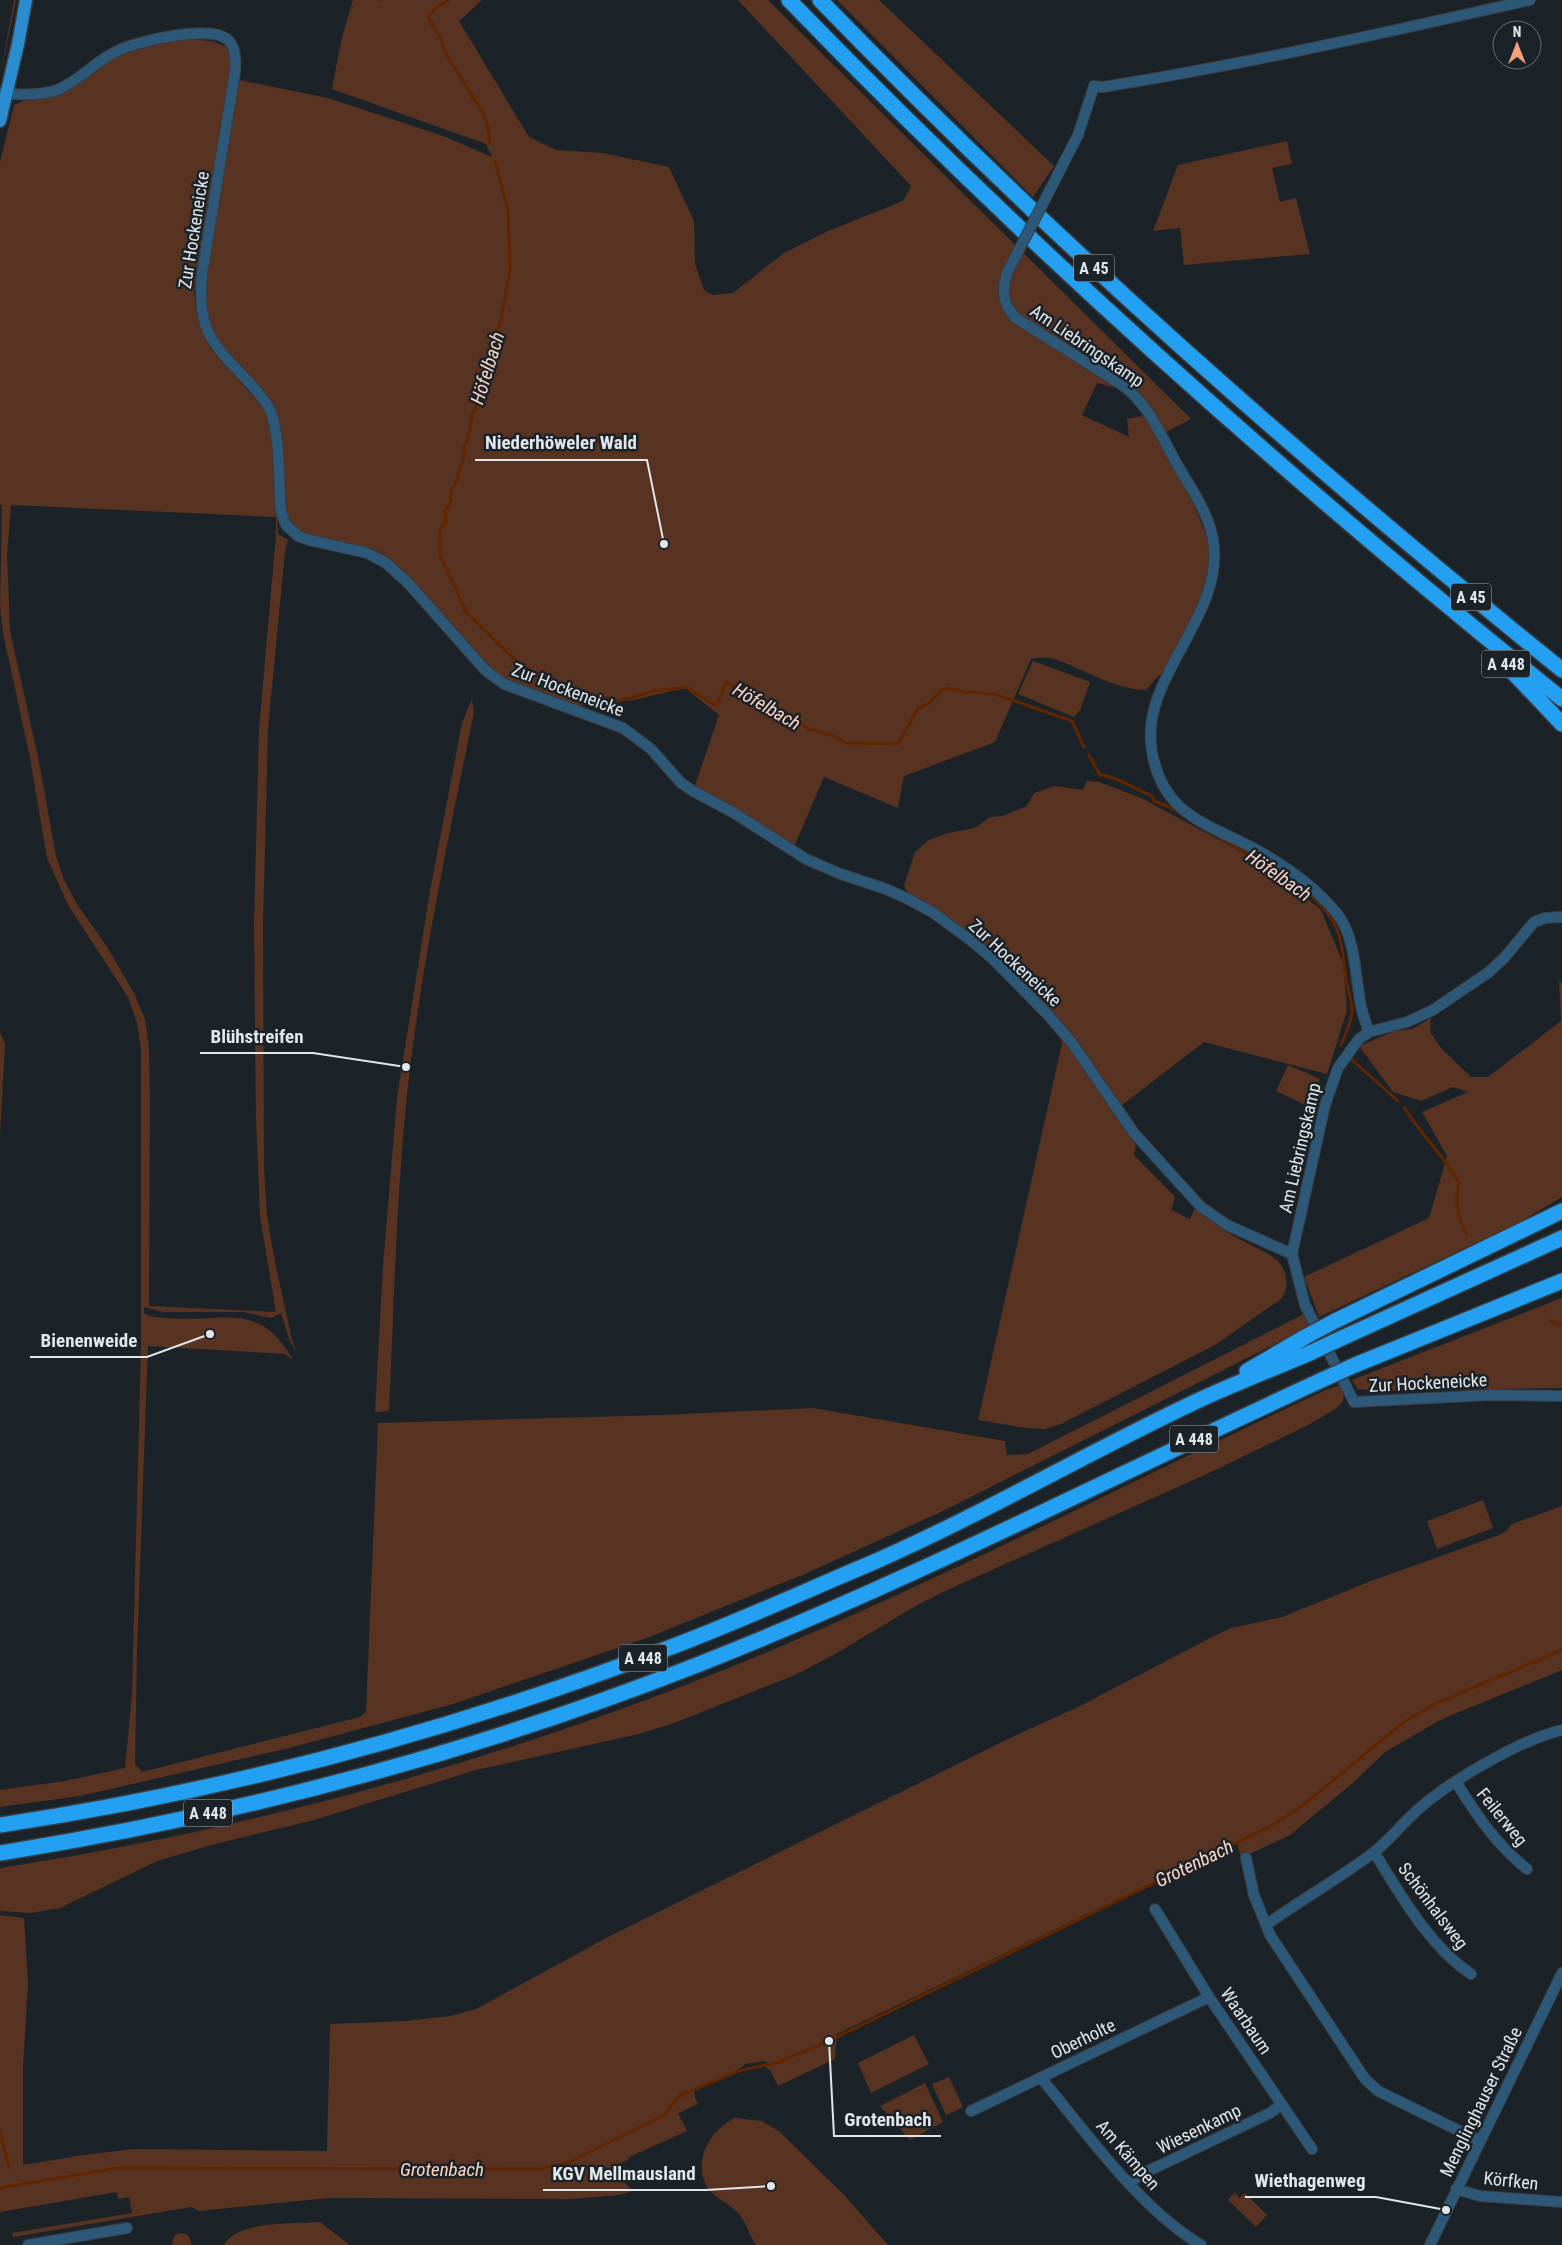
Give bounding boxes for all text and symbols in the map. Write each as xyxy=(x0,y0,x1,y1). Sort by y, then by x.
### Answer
north arrow xyxy=(1492,20,1542,70)
text: N xyxy=(1513,24,1521,40)
street label: Zur Hockeneicke xyxy=(174,170,213,290)
road number: A 45 xyxy=(1074,254,1114,282)
street label: Am Liebringskamp xyxy=(1026,300,1148,391)
water label: Höfelbach xyxy=(466,329,509,407)
callout: Niederhöweler Wald xyxy=(475,426,647,460)
text: Niederhöweler Wald xyxy=(485,431,637,454)
road number: A 45 xyxy=(1451,584,1491,610)
road number: A 448 xyxy=(1482,651,1530,678)
street label: Zur Hockeneicke xyxy=(509,659,627,721)
water label: Höfelbach xyxy=(729,678,805,735)
water label: Höfelbach xyxy=(1242,845,1316,906)
street label: Zur Hockeneicke xyxy=(965,915,1066,1011)
callout: Blühstreifen xyxy=(200,1019,313,1053)
text: Blühstreifen xyxy=(210,1025,304,1048)
street label: Am Liebringskamp xyxy=(1274,1081,1325,1215)
callout: Bienenweide xyxy=(30,1323,147,1357)
text: Bienenweide xyxy=(41,1329,137,1352)
street label: Zur Hockeneicke xyxy=(1368,1369,1488,1396)
road number: A 448 xyxy=(1170,1426,1218,1452)
road number: A 448 xyxy=(619,1645,667,1672)
street label: Feilerweg xyxy=(1473,1784,1532,1850)
road number: A 448 xyxy=(184,1800,232,1826)
water label: Grotenbach xyxy=(1151,1835,1237,1892)
street label: Schönhalsweg xyxy=(1394,1858,1473,1953)
street label: Waarbaum xyxy=(1216,1983,1276,2058)
street label: Oberholte xyxy=(1047,2014,1119,2063)
street label: Menglinghauser Straße xyxy=(1435,2023,1526,2180)
street label: Wiesenkamp xyxy=(1153,2099,1244,2158)
callout: Grotenbach xyxy=(834,2102,941,2136)
text: Grotenbach xyxy=(844,2108,932,2131)
street label: Am Kämpen xyxy=(1092,2115,1165,2194)
callout: KGV Mellmausland xyxy=(543,2156,706,2190)
water label: Grotenbach xyxy=(400,2158,484,2181)
text: KGV Mellmausland xyxy=(552,2162,696,2185)
callout: Wiethagenweg xyxy=(1245,2163,1376,2197)
street label: Körfken xyxy=(1483,2167,1540,2194)
text: Wiethagenweg xyxy=(1255,2169,1365,2192)

